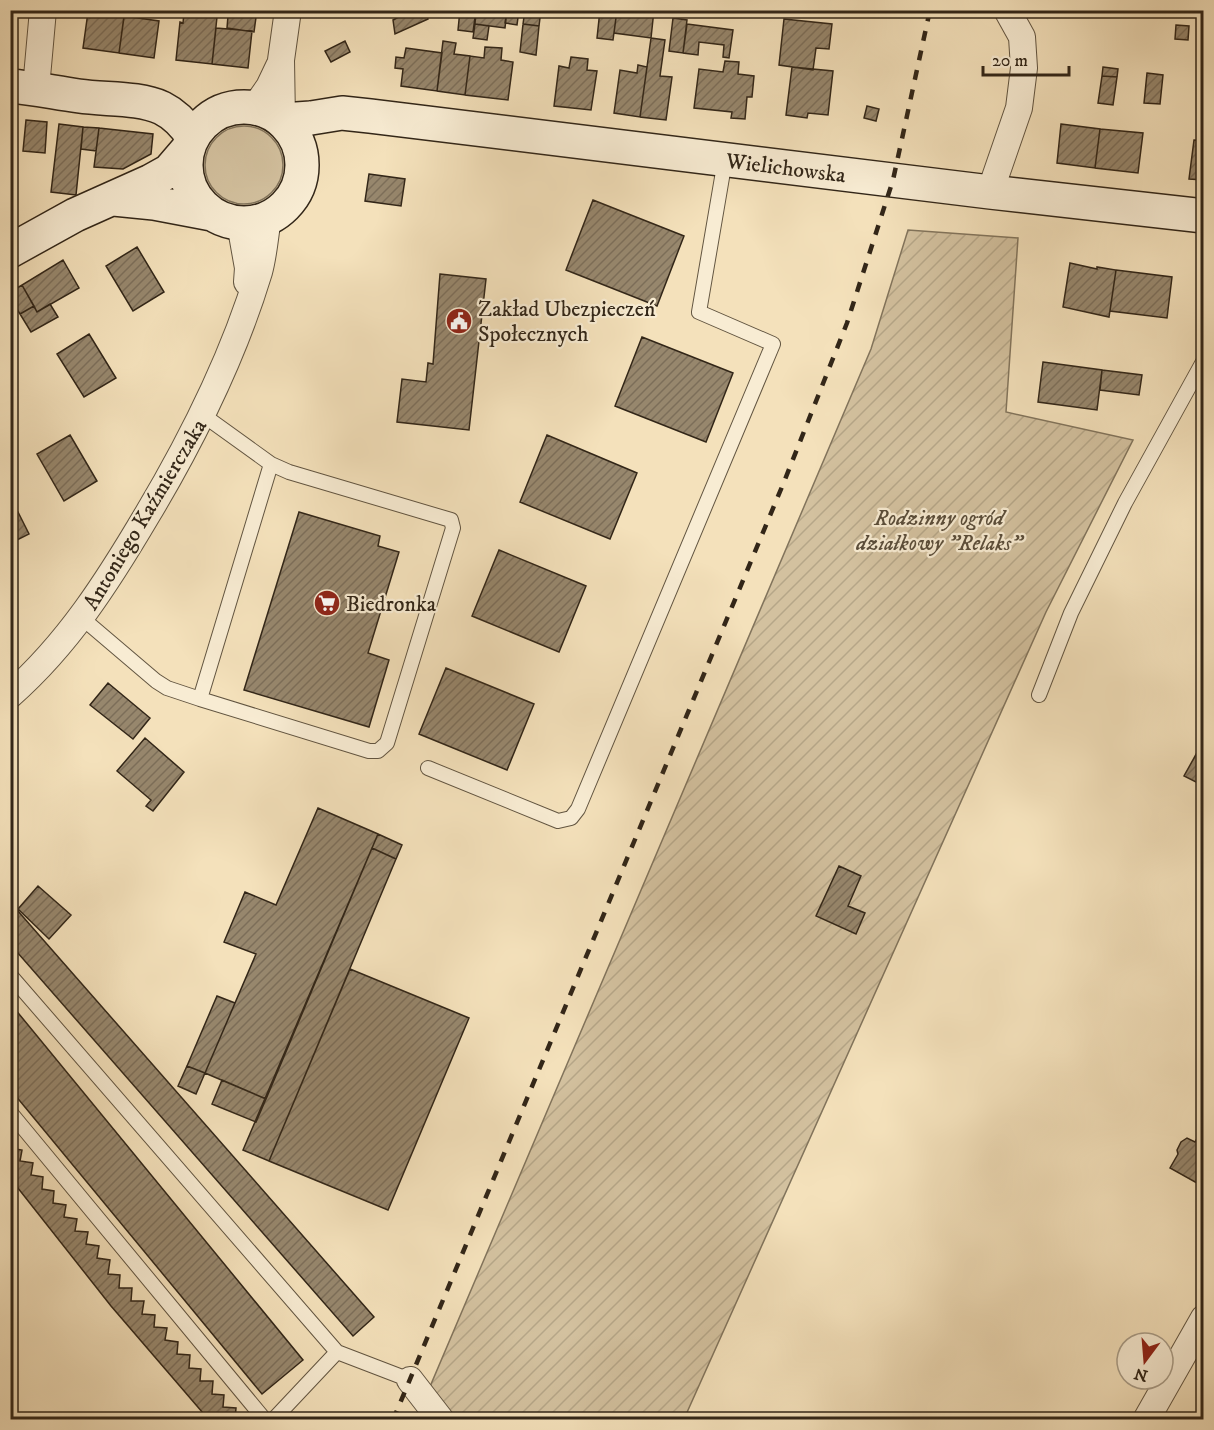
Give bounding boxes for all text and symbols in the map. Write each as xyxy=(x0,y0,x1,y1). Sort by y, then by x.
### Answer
scale bar xyxy=(983,39,1068,77)
text: 20 m xyxy=(992,50,1028,72)
street label: Wielichowska xyxy=(723,148,848,189)
place label: Zakład Ubezpieczeń Społecznych xyxy=(478,296,656,348)
public building icon: Zakład Ubezpieczeń Społecznych xyxy=(444,306,474,336)
street label: Antoniego Kaźmierczaka xyxy=(78,414,213,615)
park label: Rodzinny ogród działkowy "Relaks" xyxy=(855,505,1025,557)
supermarket icon: Biedronka xyxy=(312,588,342,618)
place label: Biedronka xyxy=(346,591,437,618)
north arrow xyxy=(1115,1331,1175,1391)
text: N xyxy=(1132,1363,1150,1386)

